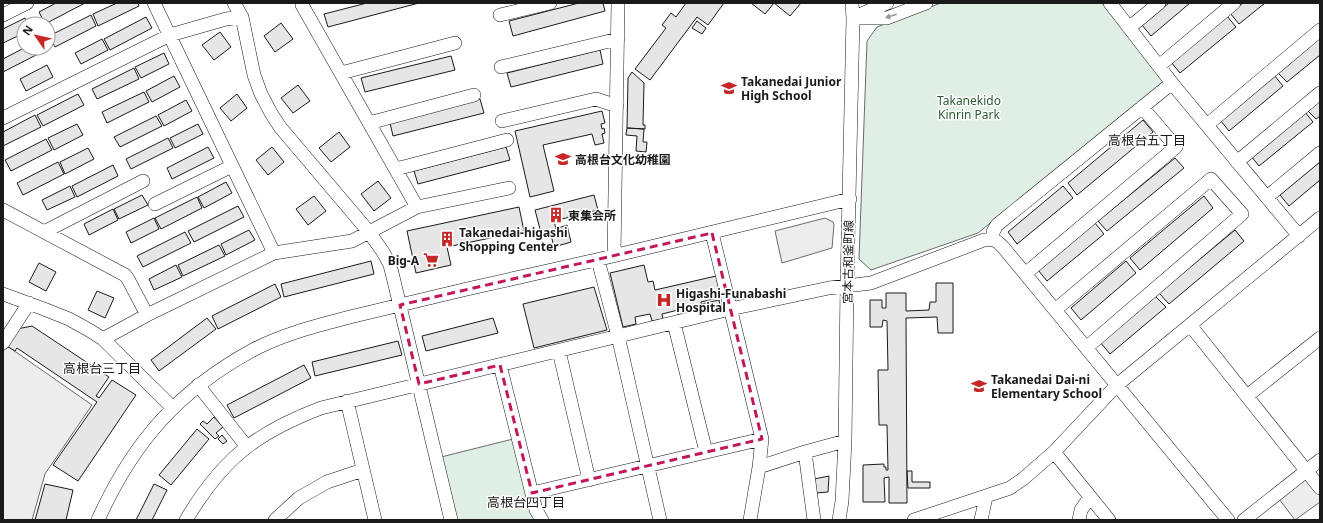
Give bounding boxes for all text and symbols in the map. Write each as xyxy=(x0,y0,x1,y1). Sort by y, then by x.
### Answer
one-way arrow xyxy=(884,13,896,19)
north arrow xyxy=(16,16,56,56)
text: N xyxy=(19,22,36,38)
place label: Takanedai Junior High School xyxy=(741,73,842,104)
school or university icon: Takanedai Junior High School xyxy=(720,79,738,97)
park label: Takanekido Kinrin Park xyxy=(937,92,1001,123)
district label: 高根台五丁目 xyxy=(1108,131,1186,149)
school or university icon: 高根台文化幼稚園 xyxy=(554,150,572,168)
place label: 高根台文化幼稚園 xyxy=(575,151,671,168)
building icon: 東集会所 xyxy=(547,206,565,224)
place label: 東集会所 xyxy=(568,207,616,224)
street label: 宮本古和釜町線 xyxy=(839,220,857,304)
place label: Takanedai-higashi Shopping Center xyxy=(459,224,568,255)
building icon: Takanedai-higashi Shopping Center xyxy=(438,230,456,248)
supermarket icon: Big-A xyxy=(422,251,440,269)
place label: Big-A xyxy=(388,252,420,269)
place label: Higashi-Funabashi Hospital xyxy=(676,285,786,316)
hospital icon: Higashi-Funabashi Hospital xyxy=(655,291,673,309)
district label: 高根台三丁目 xyxy=(63,359,141,377)
place label: Takanedai Dai-ni Elementary School xyxy=(991,371,1102,402)
school or university icon: Takanedai Dai-ni Elementary School xyxy=(970,377,988,395)
district label: 高根台四丁目 xyxy=(487,493,565,511)

